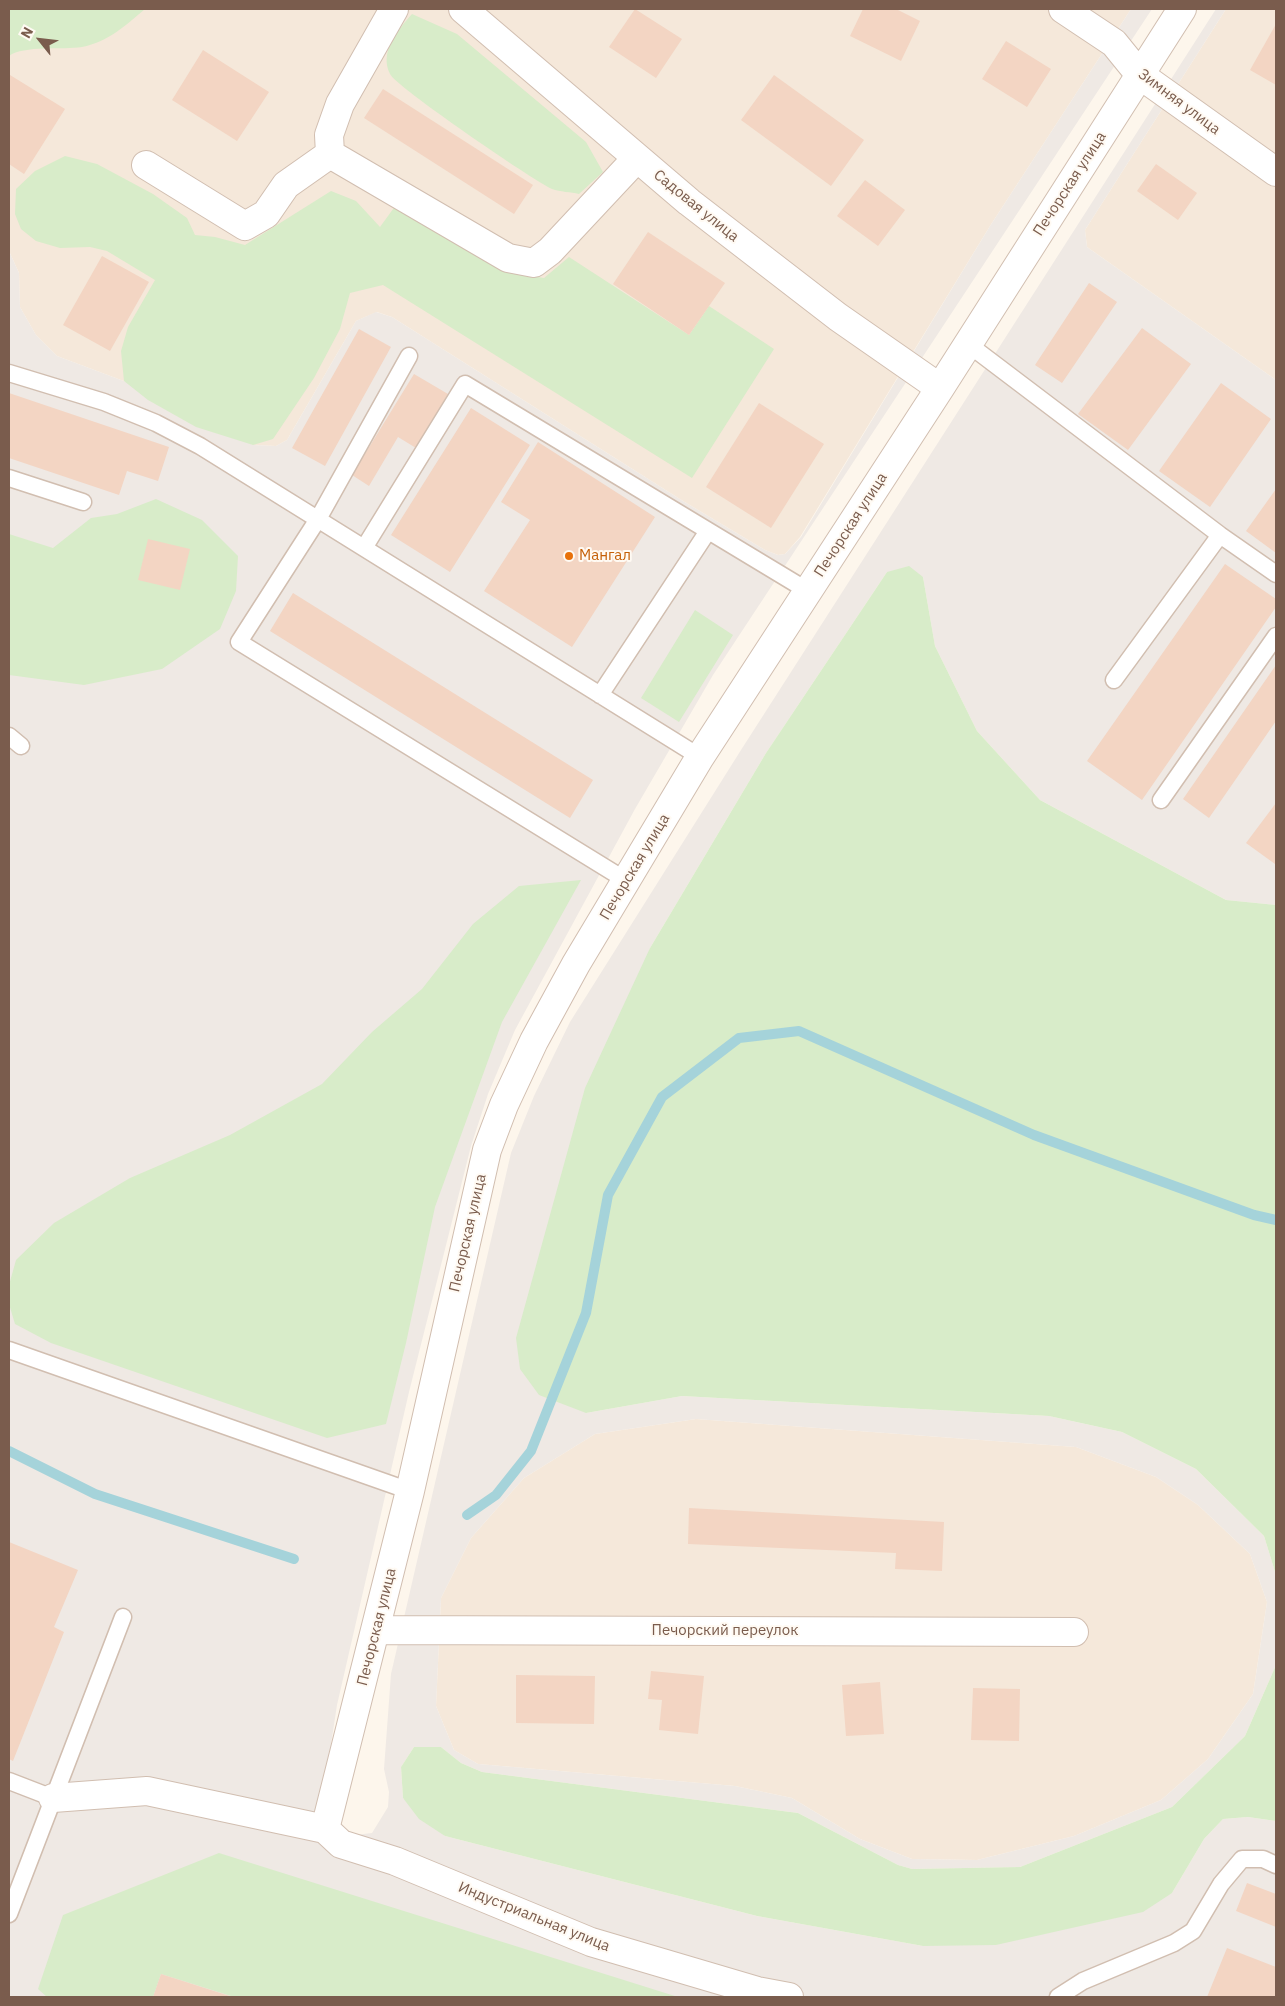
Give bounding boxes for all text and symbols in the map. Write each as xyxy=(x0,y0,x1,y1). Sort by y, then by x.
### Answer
north arrow xyxy=(15,15,65,65)
text: N xyxy=(17,24,37,42)
street label: Зимняя улица xyxy=(1134,65,1224,139)
street label: Печорская улица xyxy=(1030,129,1110,239)
street label: Садовая улица xyxy=(650,166,742,246)
street label: Печорская улица xyxy=(811,470,891,580)
place label: Мангал xyxy=(579,547,631,565)
marker: Мангал xyxy=(563,550,575,562)
street label: Печорская улица xyxy=(596,811,674,923)
street label: Печорская улица xyxy=(446,1172,490,1294)
street label: Печорская улица xyxy=(354,1566,400,1688)
street label: Печорский переулок xyxy=(652,1622,798,1640)
street label: Индустриальная улица xyxy=(455,1878,613,1956)

